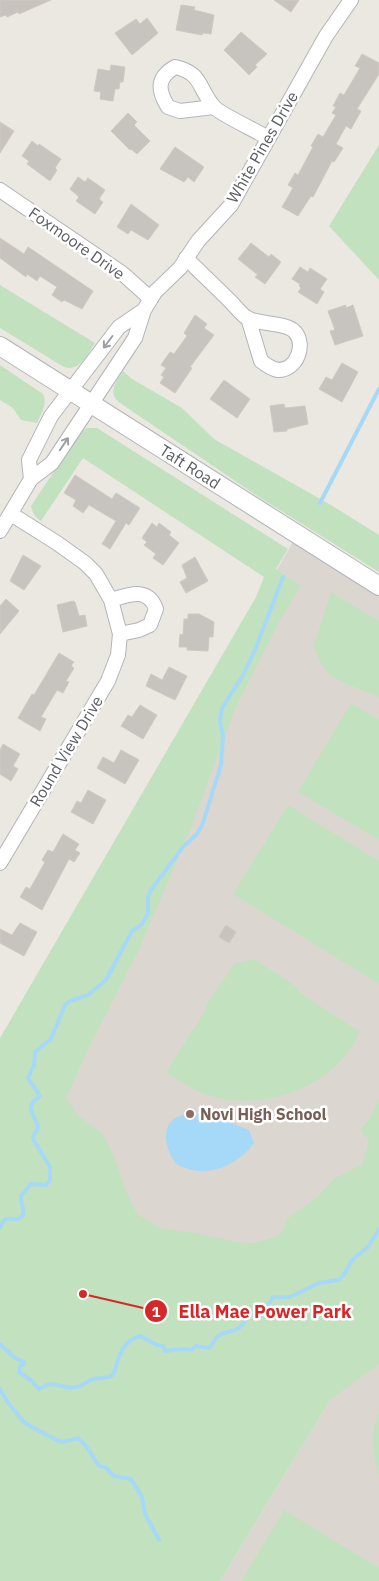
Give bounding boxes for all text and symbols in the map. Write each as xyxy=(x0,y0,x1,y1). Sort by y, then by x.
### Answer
street label: White Pines Drive xyxy=(222,87,302,206)
street label: Foxmoore Drive xyxy=(25,202,129,284)
one-way arrow xyxy=(103,335,113,349)
one-way arrow xyxy=(59,437,69,451)
street label: Taft Road xyxy=(156,440,224,493)
street label: Round View Drive xyxy=(25,692,107,810)
place label: Novi High School xyxy=(200,1104,327,1124)
marker: Novi High School xyxy=(184,1108,196,1120)
callout: Ella Mae Power Park xyxy=(143,1295,361,1328)
text: Ella Mae Power Park xyxy=(179,1300,352,1323)
text: 1 xyxy=(151,1302,161,1321)

